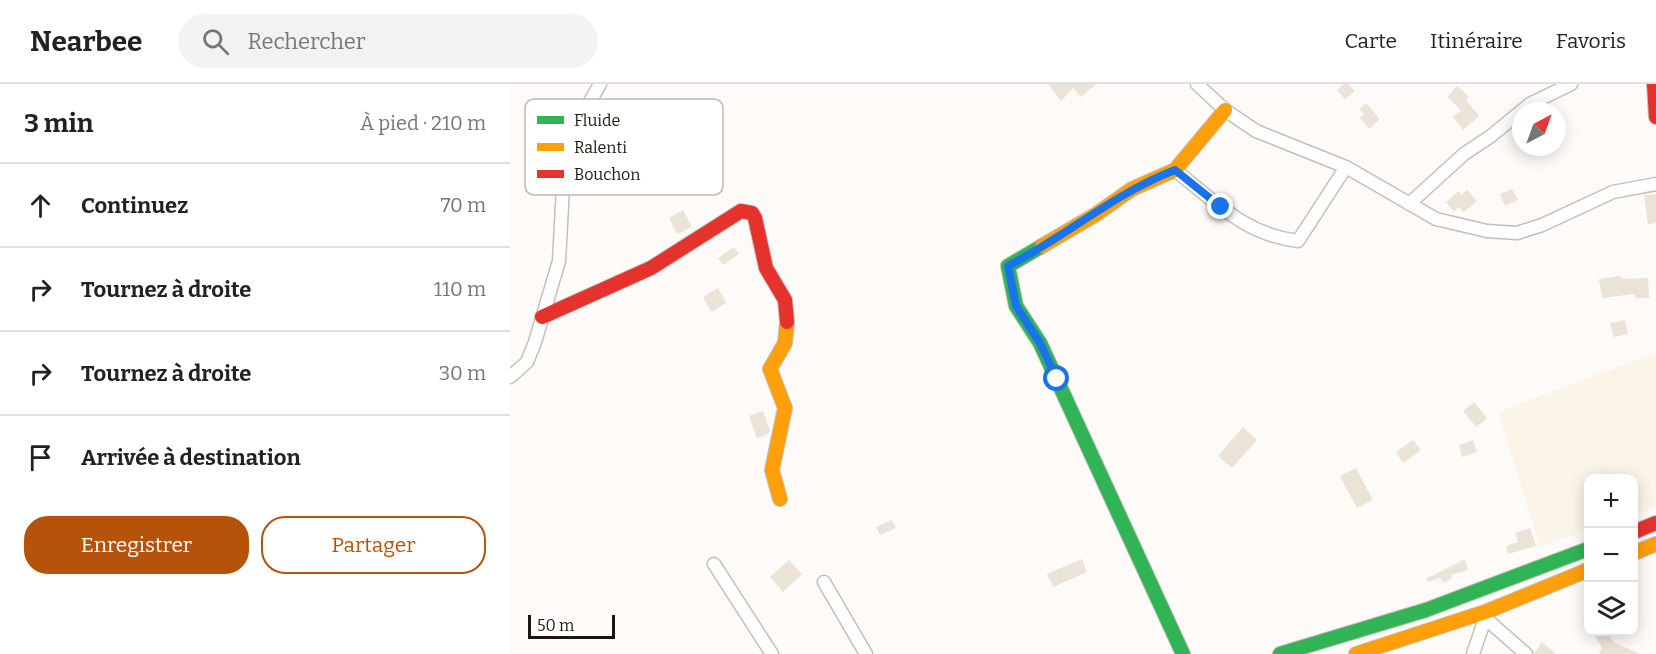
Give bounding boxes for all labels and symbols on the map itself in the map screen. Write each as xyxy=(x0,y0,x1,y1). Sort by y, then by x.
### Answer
legend xyxy=(525,99,723,195)
north arrow xyxy=(1512,102,1566,156)
text: Fluide xyxy=(574,111,620,130)
text: Ralenti xyxy=(574,138,627,157)
text: Bouchon xyxy=(574,165,640,184)
route end xyxy=(1207,193,1233,219)
route start xyxy=(1043,365,1069,391)
scale bar xyxy=(528,612,615,640)

